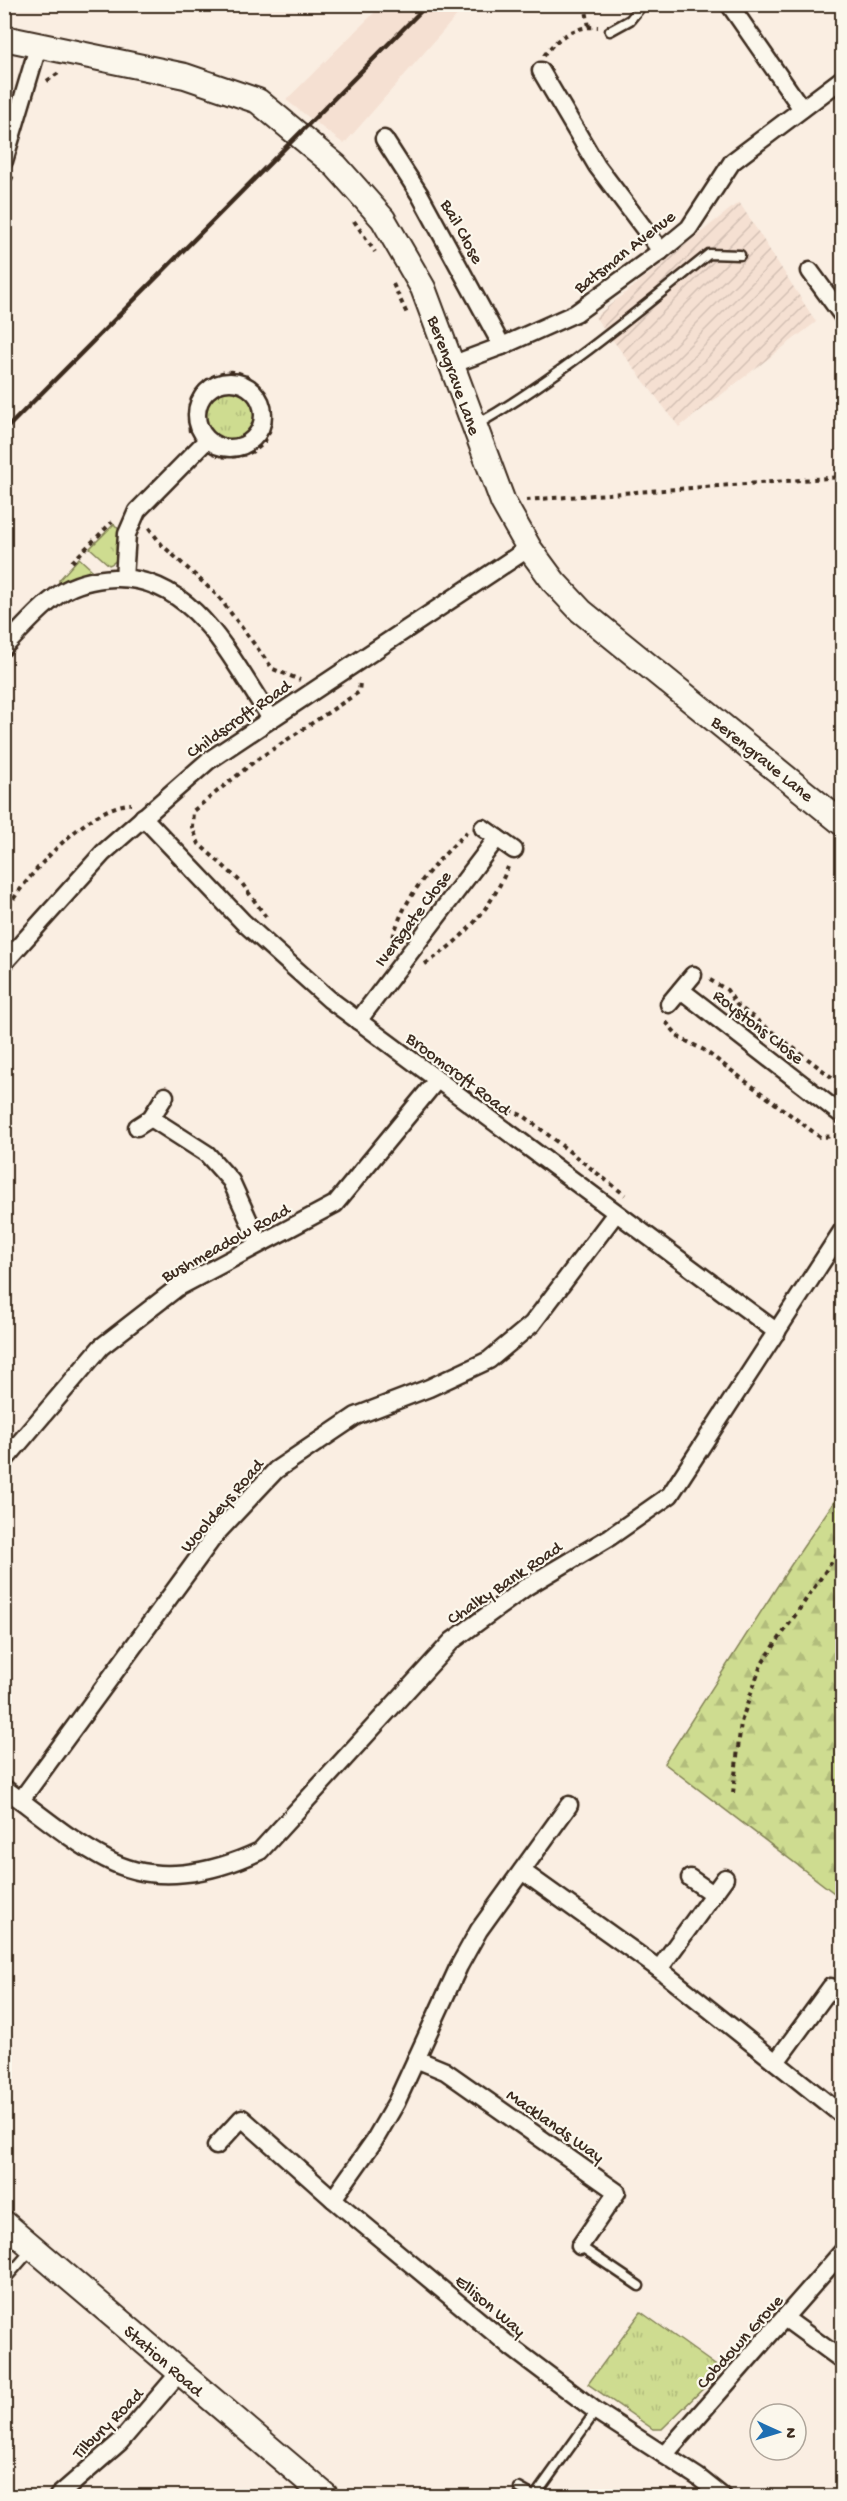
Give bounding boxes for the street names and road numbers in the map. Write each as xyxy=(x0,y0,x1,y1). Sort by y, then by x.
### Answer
street label: Bail Close xyxy=(434,195,487,269)
street label: Batsman Avenue xyxy=(570,206,681,300)
street label: Berengrave Lane xyxy=(421,312,484,439)
street label: Childscroft Road xyxy=(183,675,297,764)
street label: Berengrave Lane xyxy=(705,712,817,808)
street label: Iversgate Close xyxy=(371,867,457,972)
street label: Roystons Close xyxy=(708,986,808,1070)
street label: Broomcroft Road xyxy=(400,1028,515,1122)
street label: Bushmeadow Road xyxy=(158,1200,295,1289)
street label: Wooldeys Road xyxy=(177,1455,270,1558)
street label: Chalky Bank Road xyxy=(444,1537,568,1630)
street label: Macklands Way xyxy=(502,2086,608,2169)
street label: Ellison Way xyxy=(450,2271,529,2343)
street label: Cobdown Grove xyxy=(693,2291,789,2394)
street label: Station Road xyxy=(118,2322,207,2403)
street label: Tilbury Road xyxy=(68,2384,150,2465)

